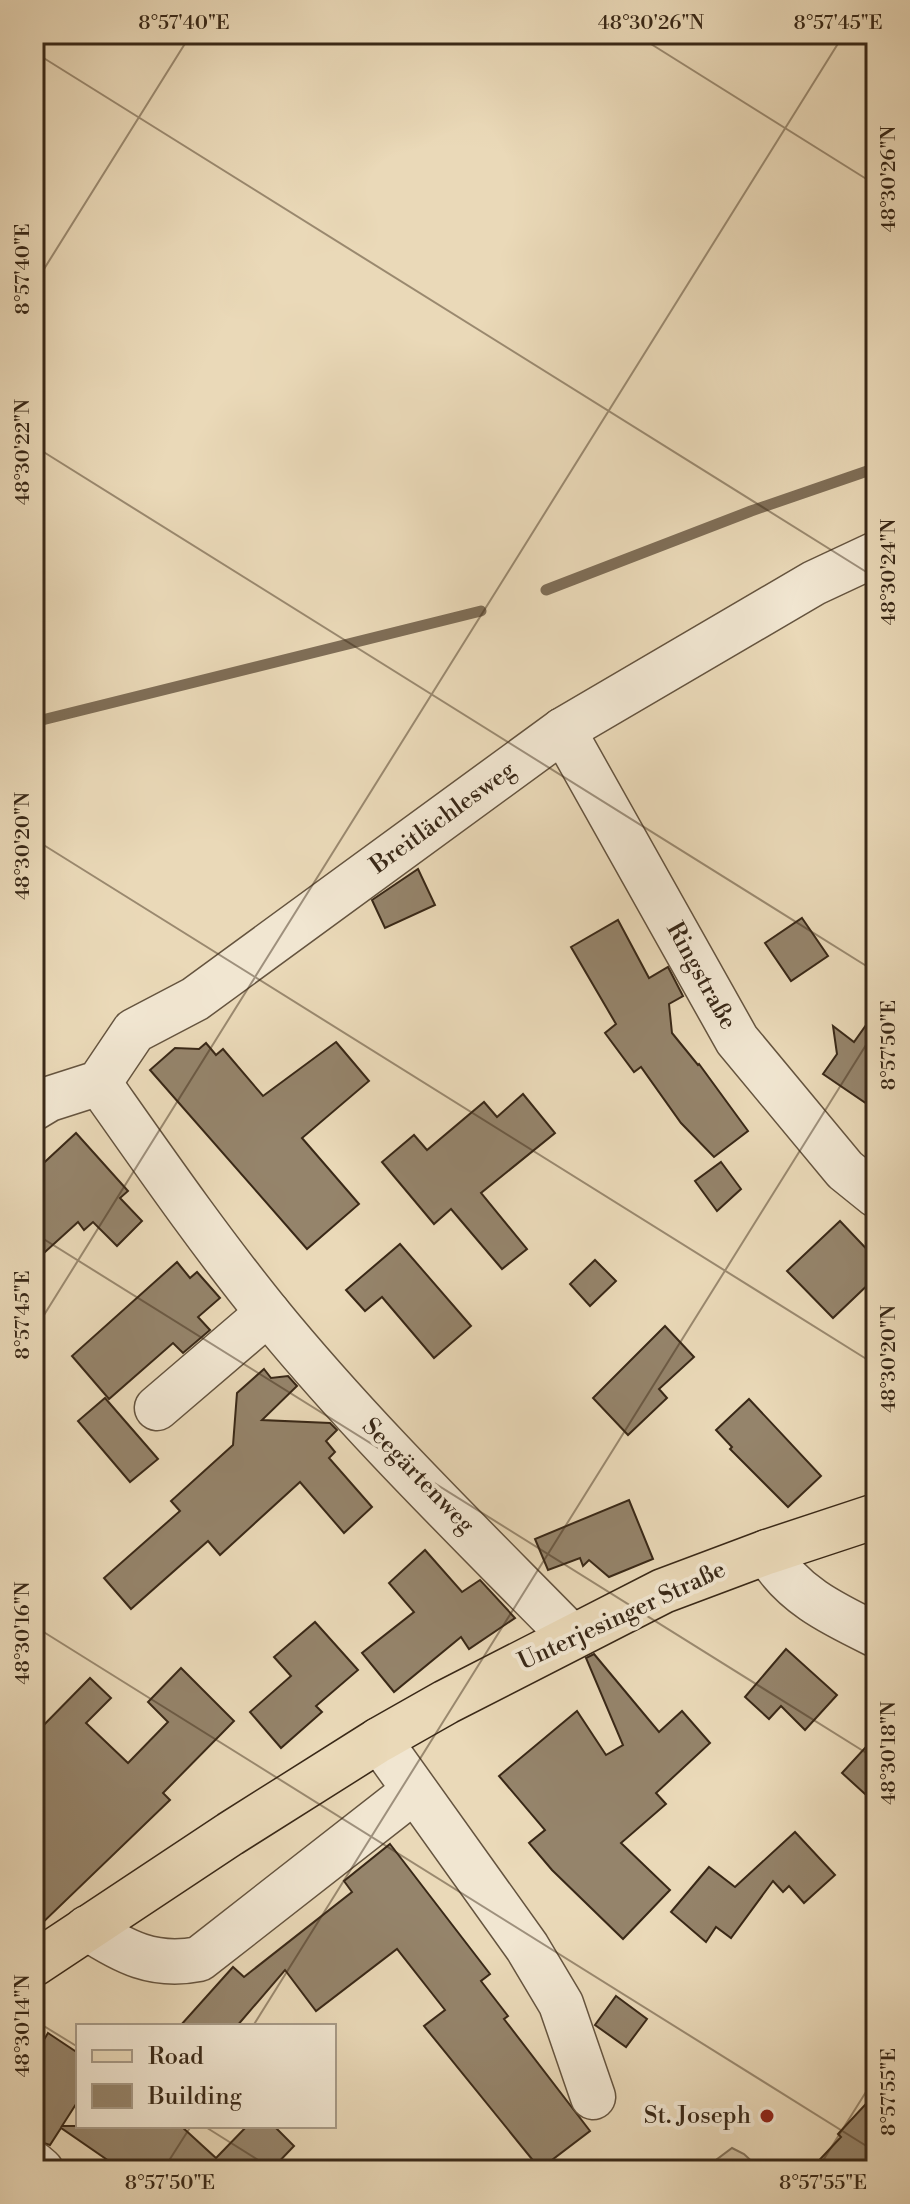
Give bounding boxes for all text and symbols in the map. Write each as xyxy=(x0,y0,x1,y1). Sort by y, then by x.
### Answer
text: 8°57'40"E xyxy=(138,11,230,36)
text: 48°30'26"N xyxy=(598,11,704,36)
text: 8°57'45"E xyxy=(793,11,883,36)
text: 48°30'26"N xyxy=(877,126,902,232)
text: 8°57'40"E xyxy=(11,223,36,315)
text: 48°30'22"N xyxy=(11,399,36,505)
text: 48°30'24"N xyxy=(877,519,902,625)
street label: Breitlächlesweg xyxy=(364,755,522,881)
text: 48°30'20"N xyxy=(11,792,36,900)
street label: Ringstraße xyxy=(659,917,743,1035)
text: 8°57'50"E xyxy=(877,1000,902,1090)
text: 8°57'45"E xyxy=(11,1270,36,1360)
text: 48°30'20"N xyxy=(877,1305,902,1413)
street label: Seegärtenweg xyxy=(355,1412,481,1541)
street label: Unterjesinger Straße xyxy=(514,1555,730,1677)
text: 48°30'16"N xyxy=(11,1581,36,1685)
text: 48°30'18"N xyxy=(877,1701,902,1805)
text: 48°30'14"N xyxy=(11,1975,36,2077)
legend xyxy=(76,2024,336,2128)
text: Road xyxy=(148,2042,204,2072)
text: 8°57'55"E xyxy=(877,2048,902,2136)
text: Building xyxy=(147,2082,242,2112)
place label: St. Joseph xyxy=(644,2101,751,2131)
marker: St. Joseph xyxy=(758,2107,776,2125)
text: 8°57'50"E xyxy=(125,2171,215,2196)
text: 8°57'55"E xyxy=(779,2171,867,2196)

